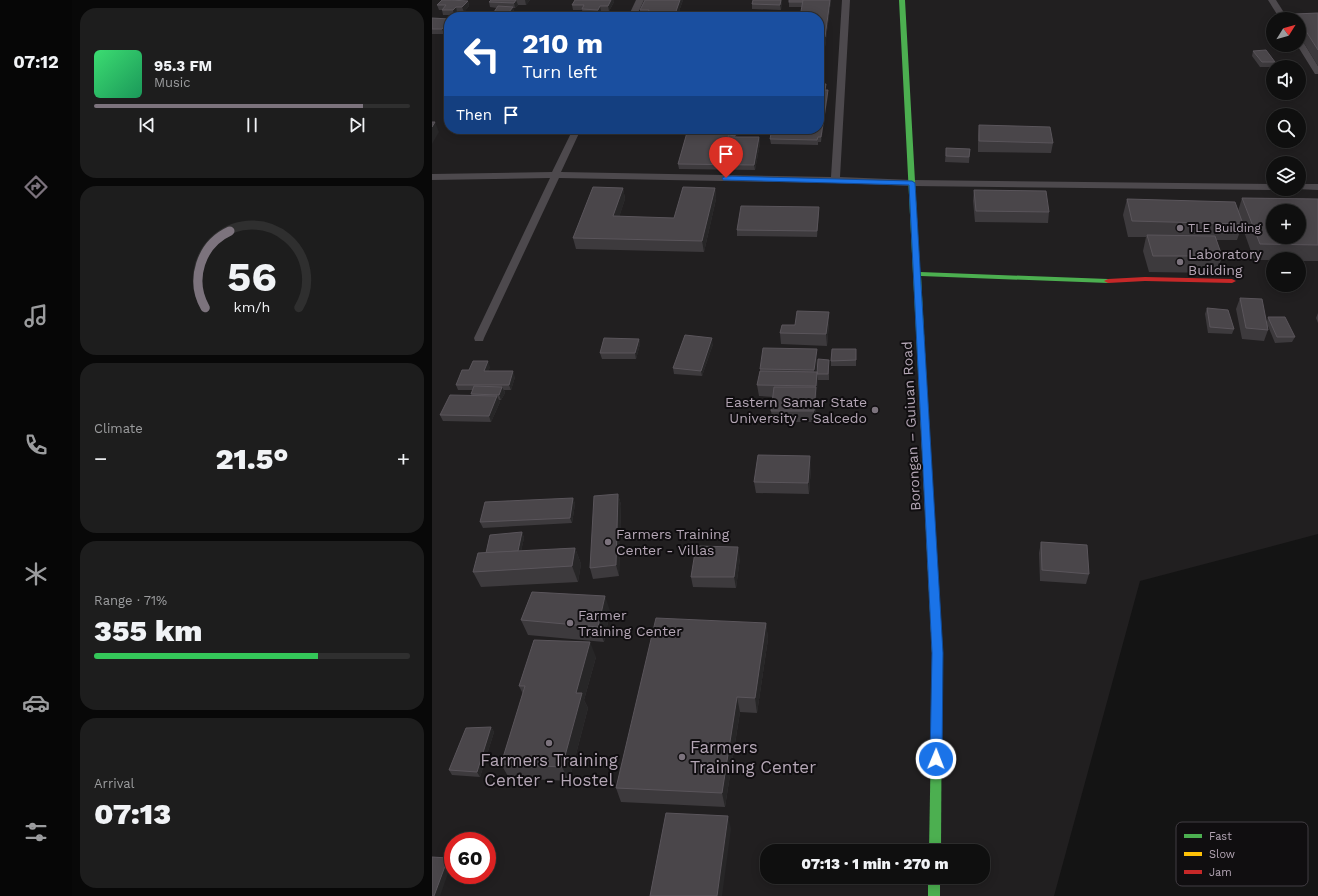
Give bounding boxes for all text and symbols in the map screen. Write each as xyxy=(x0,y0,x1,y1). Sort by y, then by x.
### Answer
north arrow xyxy=(1266,12,1306,52)
map controls xyxy=(1266,12,1306,292)
text: 210 m xyxy=(522,27,603,60)
icon: left xyxy=(456,28,508,80)
text: 07:12 xyxy=(13,51,59,72)
text: 95.3 FM xyxy=(154,57,212,75)
button: sound xyxy=(1266,60,1306,100)
text: Turn left xyxy=(522,61,597,82)
text: Music xyxy=(154,75,191,90)
icon: arrive xyxy=(500,104,522,126)
text: Then xyxy=(456,106,492,124)
button: search xyxy=(1266,108,1306,148)
icon: previous xyxy=(136,114,158,136)
icon: pause xyxy=(241,114,263,136)
icon: next xyxy=(346,114,368,136)
pin xyxy=(709,137,743,178)
icon: arrive xyxy=(715,143,737,165)
button: layers xyxy=(1266,156,1306,196)
icon: directions xyxy=(22,173,50,201)
button: + xyxy=(1266,204,1306,244)
place label: TLE Building xyxy=(1188,221,1261,235)
marker: TLE Building xyxy=(1175,223,1185,233)
place label: Laboratory Building xyxy=(1188,246,1263,278)
text: 56 xyxy=(227,252,277,301)
button: − xyxy=(1266,252,1306,292)
marker: Laboratory Building xyxy=(1175,257,1185,267)
text: km/h xyxy=(234,299,270,315)
icon: music xyxy=(22,302,50,330)
street label: Borongan – Guiuan Road xyxy=(899,341,923,511)
place label: Eastern Samar State University - Salcedo xyxy=(725,394,867,426)
marker: Eastern Samar State University - Salcedo xyxy=(870,405,880,415)
text: Climate xyxy=(94,421,143,436)
icon: phone xyxy=(22,431,50,459)
text: 21.5° xyxy=(215,441,289,476)
text: − xyxy=(94,446,107,471)
text: + xyxy=(397,446,410,471)
place label: Farmers Training Center - Villas xyxy=(616,526,730,558)
marker: Farmers Training Center - Villas xyxy=(603,537,613,547)
icon: climate xyxy=(22,560,50,588)
text: Range · 71% xyxy=(94,593,167,608)
place label: Farmer Training Center xyxy=(578,607,682,639)
text: 355 km xyxy=(94,613,202,648)
marker: Farmer Training Center xyxy=(565,618,575,628)
icon: car xyxy=(22,689,50,717)
place label: Farmers Training Center xyxy=(690,737,816,777)
marker: Farmers Training Center - Hostel xyxy=(544,738,554,748)
position arrow xyxy=(915,738,957,780)
place label: Farmers Training Center - Hostel xyxy=(480,750,619,790)
marker: Farmers Training Center xyxy=(677,752,687,762)
text: Arrival xyxy=(94,776,135,791)
text: 07:13 xyxy=(94,796,171,831)
icon: filters xyxy=(22,818,50,846)
legend xyxy=(1176,822,1308,886)
text: Fast xyxy=(1209,830,1232,843)
speed limit sign: 60 xyxy=(444,832,496,884)
text: Slow xyxy=(1209,848,1235,861)
text: 07:13 · 1 min · 270 m xyxy=(801,855,949,873)
text: Jam xyxy=(1209,866,1232,879)

